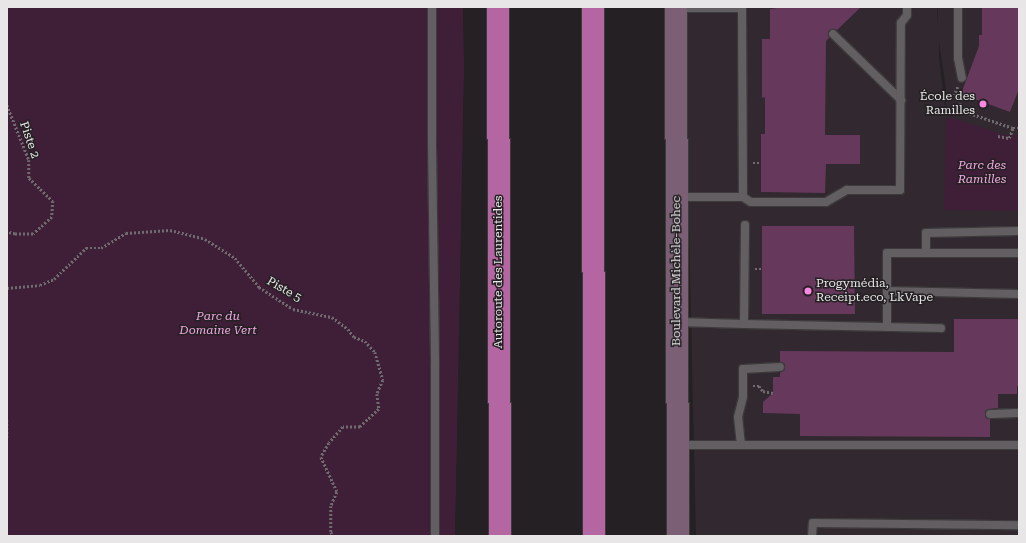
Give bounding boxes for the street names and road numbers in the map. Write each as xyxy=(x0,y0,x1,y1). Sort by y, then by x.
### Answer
street label: Piste 2 xyxy=(16,120,42,160)
street label: Autoroute des Laurentides xyxy=(492,195,506,349)
street label: Boulevard Michèle-Bohec xyxy=(670,196,684,346)
street label: Piste 5 xyxy=(264,274,304,306)

